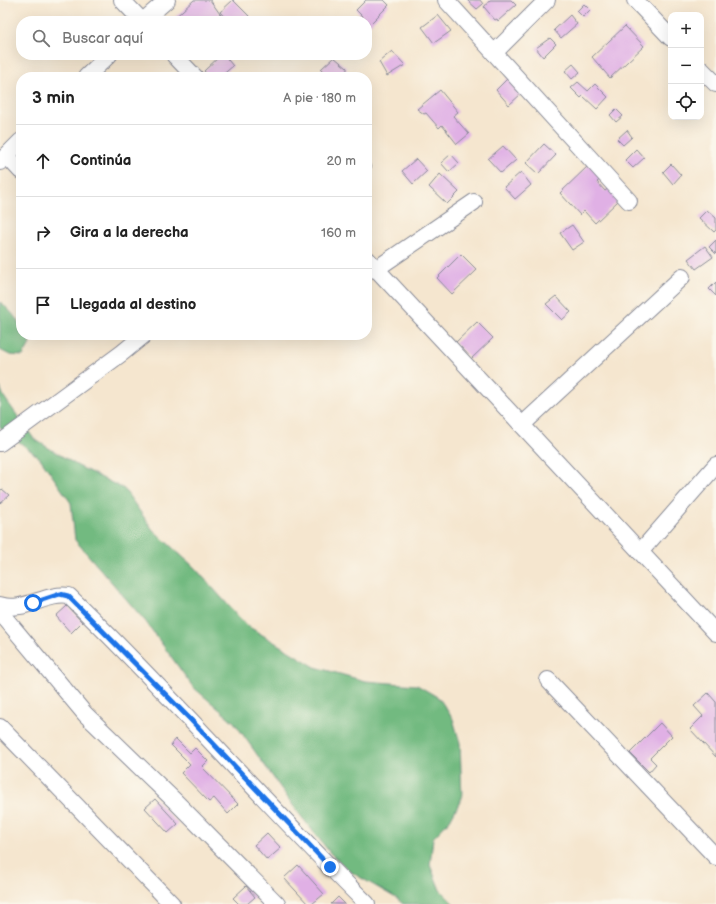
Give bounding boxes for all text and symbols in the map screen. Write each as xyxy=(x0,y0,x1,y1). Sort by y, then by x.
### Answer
map controls xyxy=(668,12,704,120)
button: + xyxy=(668,12,704,48)
search box xyxy=(16,16,372,60)
icon: search xyxy=(30,27,52,49)
text: Buscar aquí xyxy=(62,29,143,48)
button: − xyxy=(668,48,704,84)
button: locate xyxy=(668,84,704,120)
text: 3 min xyxy=(32,88,75,108)
text: A pie · 180 m xyxy=(283,90,356,106)
icon: ahead xyxy=(32,150,54,172)
text: Continúa xyxy=(70,151,131,170)
text: 20 m xyxy=(326,153,356,169)
icon: right xyxy=(32,222,54,244)
text: Gira a la derecha xyxy=(70,223,189,242)
text: 160 m xyxy=(321,225,356,241)
icon: arrive xyxy=(32,294,54,316)
text: Llegada al destino xyxy=(70,295,196,314)
route start xyxy=(24,594,42,612)
route end xyxy=(321,858,339,876)

